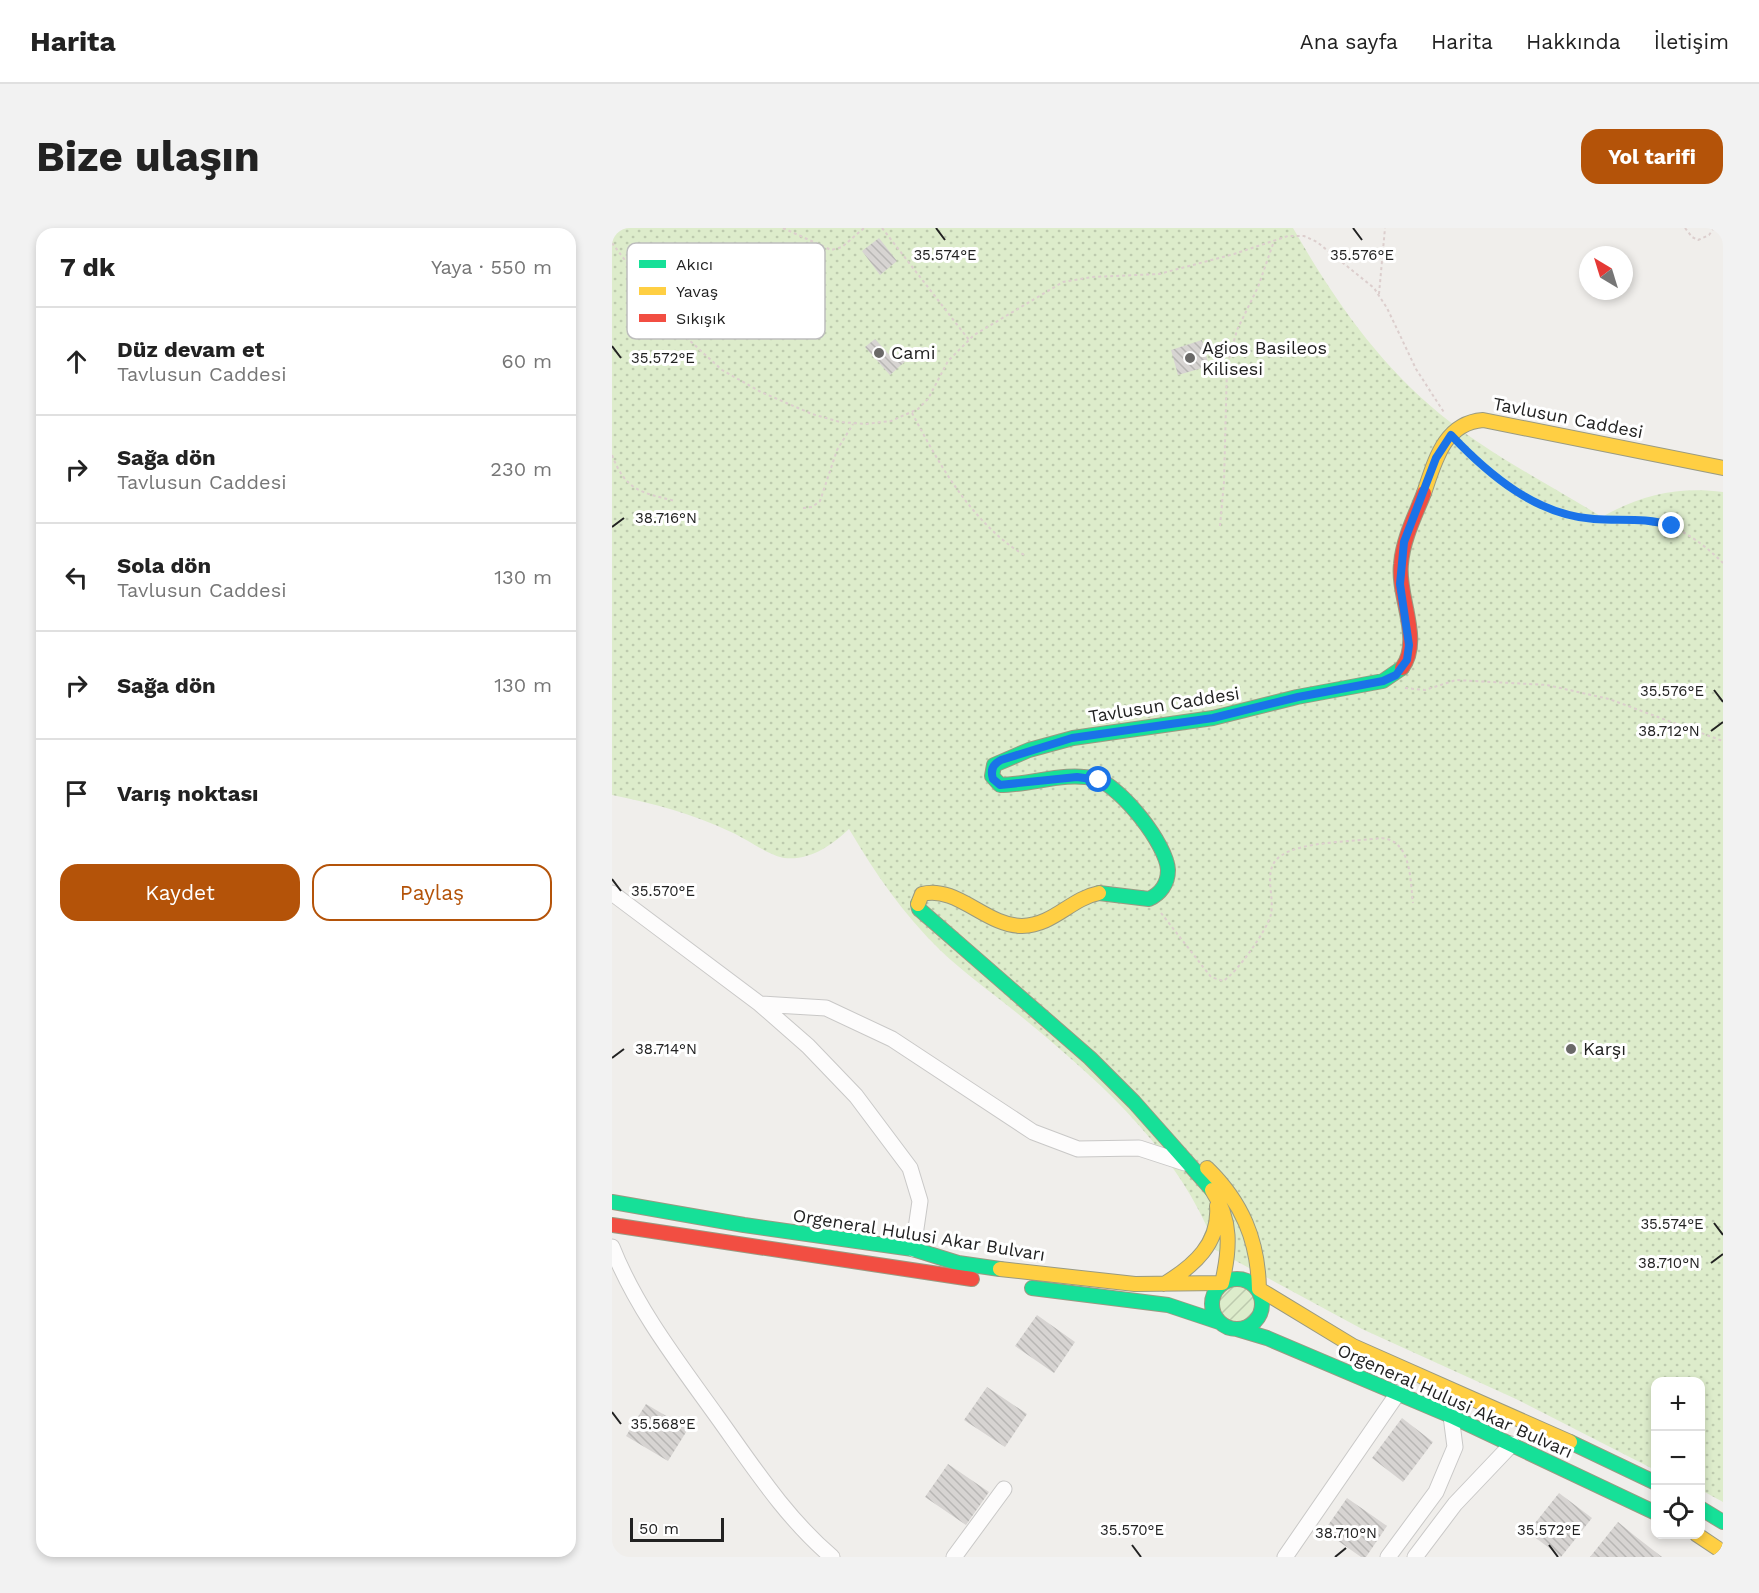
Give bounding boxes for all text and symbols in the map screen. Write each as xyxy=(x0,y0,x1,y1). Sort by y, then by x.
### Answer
text: Harita xyxy=(30,25,116,58)
text: Ana sayfa xyxy=(1300,29,1398,54)
text: Harita xyxy=(1431,29,1493,54)
text: Hakkında xyxy=(1526,29,1621,54)
text: İletişim xyxy=(1654,29,1729,54)
button: Yol tarifi xyxy=(1581,129,1723,184)
text: Bize ulaşın xyxy=(36,132,260,181)
legend xyxy=(627,243,825,339)
text: 35.574°E xyxy=(913,246,977,264)
text: 35.576°E xyxy=(1330,246,1394,264)
north arrow xyxy=(1579,246,1633,300)
text: 7 dk xyxy=(60,252,115,282)
text: Yaya · 550 m xyxy=(431,255,552,279)
text: Akıcı xyxy=(676,255,713,274)
text: Yavaş xyxy=(676,282,718,301)
text: Sıkışık xyxy=(676,309,726,328)
text: Düz devam et xyxy=(117,337,264,362)
place label: Agios Basileos Kilisesi xyxy=(1202,337,1327,379)
place label: Cami xyxy=(891,342,935,363)
icon: ahead xyxy=(60,345,93,378)
marker: Cami xyxy=(872,346,886,360)
text: 60 m xyxy=(502,349,552,373)
text: 35.572°E xyxy=(631,349,695,367)
marker: Agios Basileos Kilisesi xyxy=(1183,351,1197,365)
text: Tavlusun Caddesi xyxy=(117,362,287,386)
street label: Tavlusun Caddesi xyxy=(1491,393,1645,442)
text: Sağa dön xyxy=(117,445,216,470)
icon: right xyxy=(60,453,93,486)
text: 230 m xyxy=(490,457,552,481)
text: Tavlusun Caddesi xyxy=(117,470,287,494)
text: 38.716°N xyxy=(635,509,697,527)
route end xyxy=(1658,512,1684,538)
text: Sola dön xyxy=(117,553,211,578)
icon: left xyxy=(60,561,93,594)
text: 130 m xyxy=(494,565,552,589)
text: Tavlusun Caddesi xyxy=(117,578,287,602)
icon: right xyxy=(60,669,93,702)
text: Sağa dön xyxy=(117,673,216,698)
text: 130 m xyxy=(494,673,552,697)
street label: Tavlusun Caddesi xyxy=(1087,682,1241,727)
text: 35.576°E xyxy=(1640,682,1704,700)
text: 38.712°N xyxy=(1638,722,1700,740)
route start xyxy=(1085,766,1111,792)
icon: arrive xyxy=(60,777,93,810)
text: Varış noktası xyxy=(117,781,259,806)
button: Kaydet xyxy=(60,864,300,921)
button: Paylaş xyxy=(312,864,552,921)
text: 35.570°E xyxy=(631,882,695,900)
place label: Karşı xyxy=(1583,1038,1626,1059)
text: 38.714°N xyxy=(635,1040,697,1058)
marker: Karşı xyxy=(1564,1042,1578,1056)
street label: Orgeneral Hulusi Akar Bulvarı xyxy=(791,1204,1047,1265)
text: 35.574°E xyxy=(1640,1215,1704,1233)
text: 38.710°N xyxy=(1638,1254,1700,1272)
street label: Orgeneral Hulusi Akar Bulvarı xyxy=(1334,1339,1576,1462)
map controls xyxy=(1651,1377,1705,1539)
button: + xyxy=(1651,1377,1705,1431)
text: 35.568°E xyxy=(630,1415,696,1433)
button: − xyxy=(1651,1431,1705,1485)
button: locate xyxy=(1651,1485,1705,1539)
scale bar xyxy=(630,1515,724,1542)
text: 50 m xyxy=(639,1519,679,1538)
text: 35.570°E xyxy=(1100,1521,1164,1539)
text: 35.572°E xyxy=(1517,1521,1581,1539)
text: 38.710°N xyxy=(1315,1524,1377,1542)

